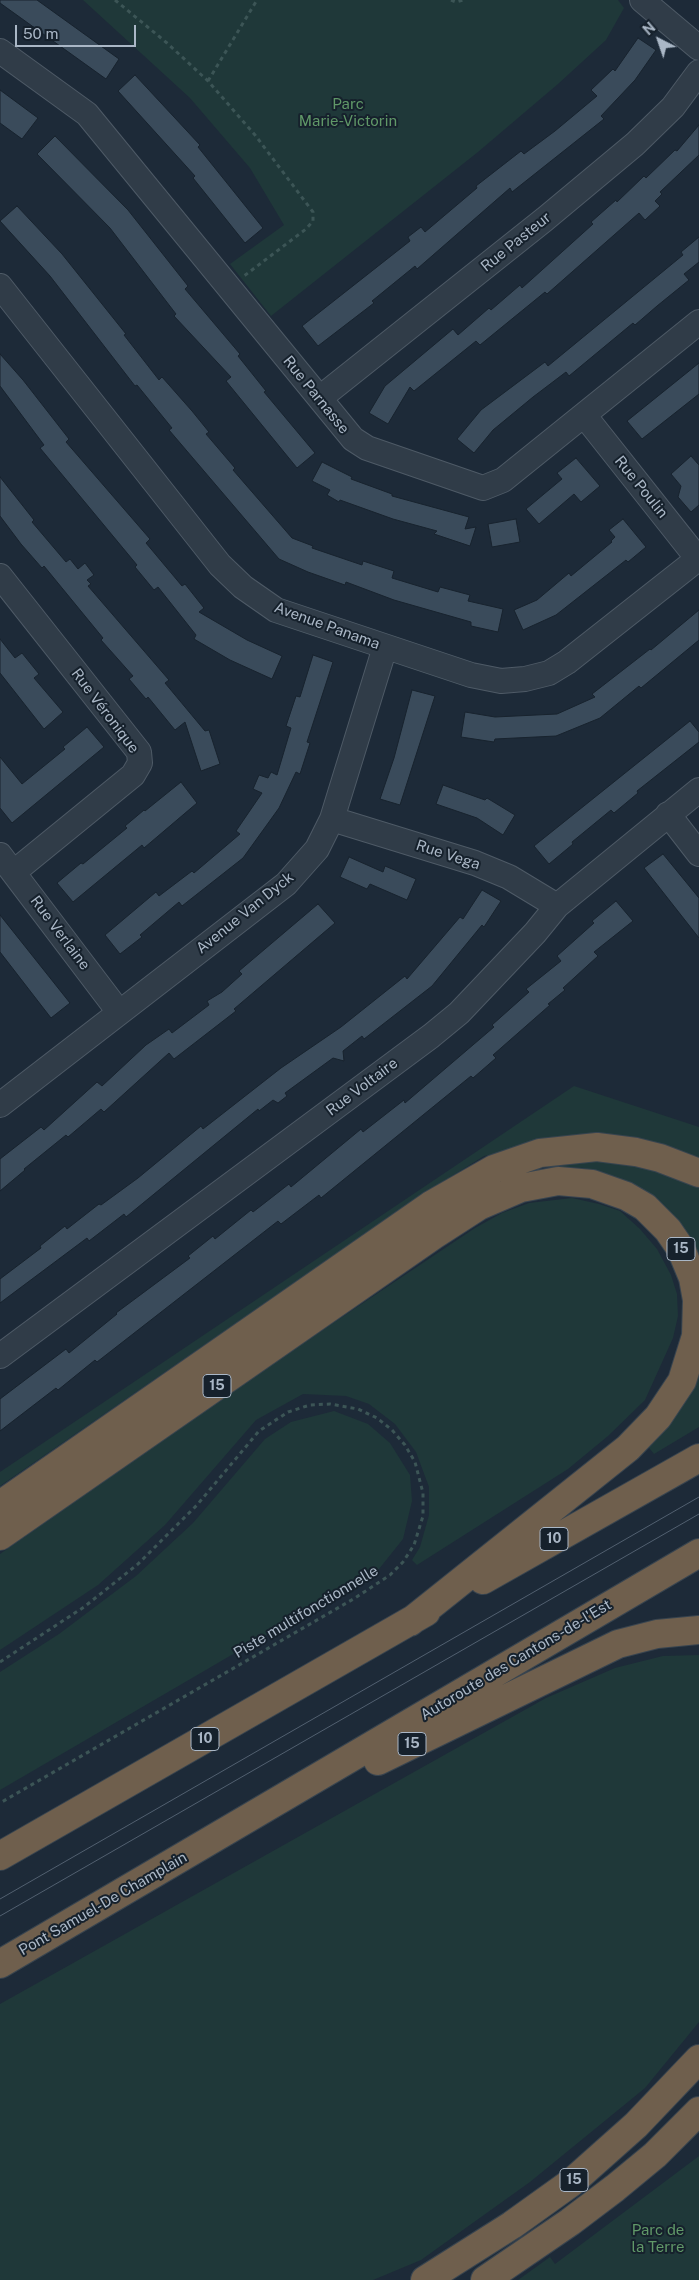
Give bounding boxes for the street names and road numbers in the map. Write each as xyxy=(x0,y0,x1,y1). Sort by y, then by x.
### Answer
street label: Rue Pasteur xyxy=(477,208,555,276)
street label: Rue Parnasse xyxy=(279,352,353,438)
street label: Rue Poulin xyxy=(611,452,671,522)
street label: Avenue Panama xyxy=(272,599,382,653)
street label: Rue Véronique xyxy=(67,665,143,757)
street label: Rue Vega xyxy=(414,836,482,874)
street label: Avenue Van Dyck xyxy=(193,868,297,958)
street label: Rue Verlaine xyxy=(26,892,94,974)
street label: Rue Voltaire xyxy=(323,1054,401,1120)
road number: 15 xyxy=(667,1238,695,1260)
road number: 15 xyxy=(203,1374,231,1398)
road number: 10 xyxy=(540,1528,568,1550)
street label: Piste multifonctionnelle xyxy=(230,1562,382,1662)
street label: Autoroute des Cantons-de-l'Est xyxy=(417,1596,615,1724)
road number: 10 xyxy=(191,1728,219,1750)
road number: 15 xyxy=(398,1732,426,1756)
street label: Pont Samuel-De Champlain xyxy=(16,1848,190,1960)
road number: 15 xyxy=(560,2168,588,2192)

